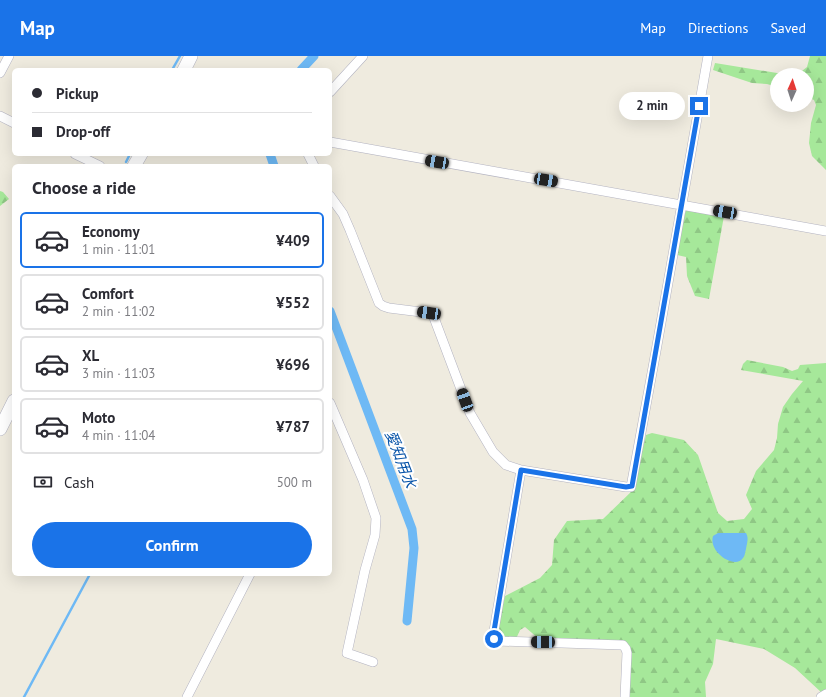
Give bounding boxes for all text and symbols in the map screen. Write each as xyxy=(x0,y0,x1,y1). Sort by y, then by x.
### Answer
text: Map xyxy=(20,16,55,40)
text: Map xyxy=(640,19,666,37)
text: Directions xyxy=(688,19,748,37)
text: Saved xyxy=(770,19,806,37)
north arrow xyxy=(770,68,814,112)
map controls xyxy=(770,68,814,112)
text: Pickup xyxy=(56,84,99,103)
callout: 2 min xyxy=(619,92,685,120)
text: 2 min xyxy=(636,97,668,114)
route end xyxy=(690,97,708,115)
text: Drop-off xyxy=(56,122,110,141)
car xyxy=(424,154,450,170)
car xyxy=(533,172,559,188)
text: Choose a ride xyxy=(32,176,136,199)
car xyxy=(712,204,738,220)
icon: car xyxy=(34,222,70,258)
text: Economy xyxy=(82,222,140,241)
text: ¥409 xyxy=(276,231,310,250)
text: 1 min · 11:01 xyxy=(82,241,155,258)
icon: car xyxy=(34,284,70,320)
text: Comfort xyxy=(82,284,134,303)
text: ¥552 xyxy=(276,293,310,312)
text: 2 min · 11:02 xyxy=(82,303,155,320)
car xyxy=(416,305,442,321)
icon: car xyxy=(34,346,70,382)
text: XL xyxy=(82,346,99,365)
text: ¥696 xyxy=(276,355,310,374)
text: 3 min · 11:03 xyxy=(82,365,155,382)
car xyxy=(455,387,475,413)
icon: car xyxy=(34,408,70,444)
text: Moto xyxy=(82,408,115,427)
text: ¥787 xyxy=(276,417,310,436)
text: 4 min · 11:04 xyxy=(82,427,155,444)
water label: 愛知用水 xyxy=(381,428,421,492)
icon: cash xyxy=(32,471,54,493)
text: Cash xyxy=(64,473,94,492)
text: 500 m xyxy=(277,474,312,491)
button: Confirm xyxy=(32,522,312,568)
route start xyxy=(485,630,503,648)
car xyxy=(531,636,555,648)

